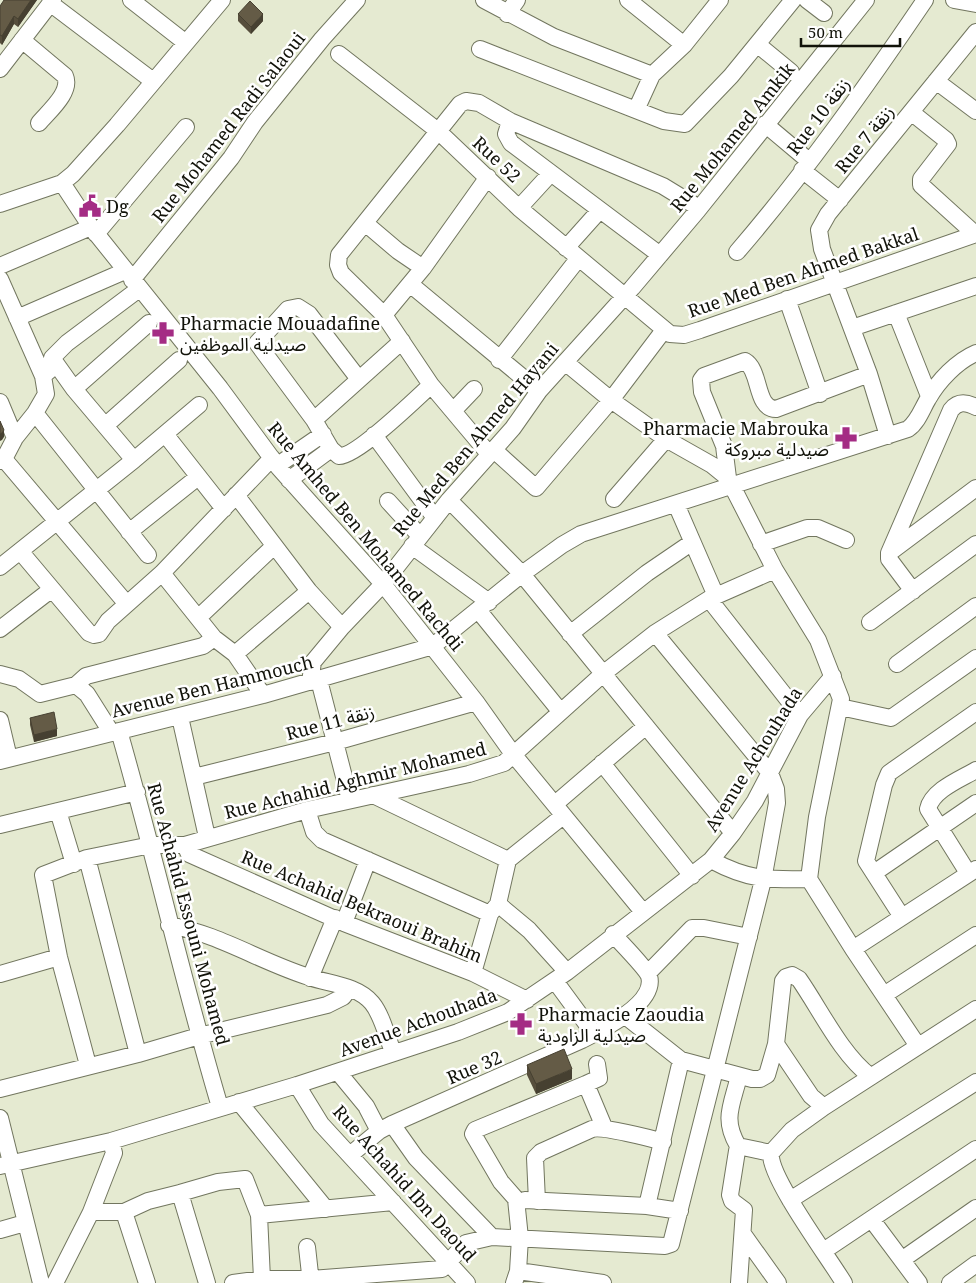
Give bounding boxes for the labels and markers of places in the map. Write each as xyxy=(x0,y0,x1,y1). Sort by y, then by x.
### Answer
public building icon: Dg xyxy=(77,193,103,219)
place label: Dg xyxy=(106,194,129,218)
place label: Pharmacie Mouadafine صيدلية الموظفين xyxy=(180,311,380,356)
pharmacy icon: Pharmacie Mouadafine صيدلية الموظفين xyxy=(150,320,176,346)
place label: Pharmacie Mabrouka صيدلية مبروكة xyxy=(643,416,829,461)
pharmacy icon: Pharmacie Mabrouka صيدلية مبروكة xyxy=(833,425,859,451)
place label: Pharmacie Zaoudia صيدلية الزاودية xyxy=(538,1002,705,1047)
pharmacy icon: Pharmacie Zaoudia صيدلية الزاودية xyxy=(508,1011,534,1037)

